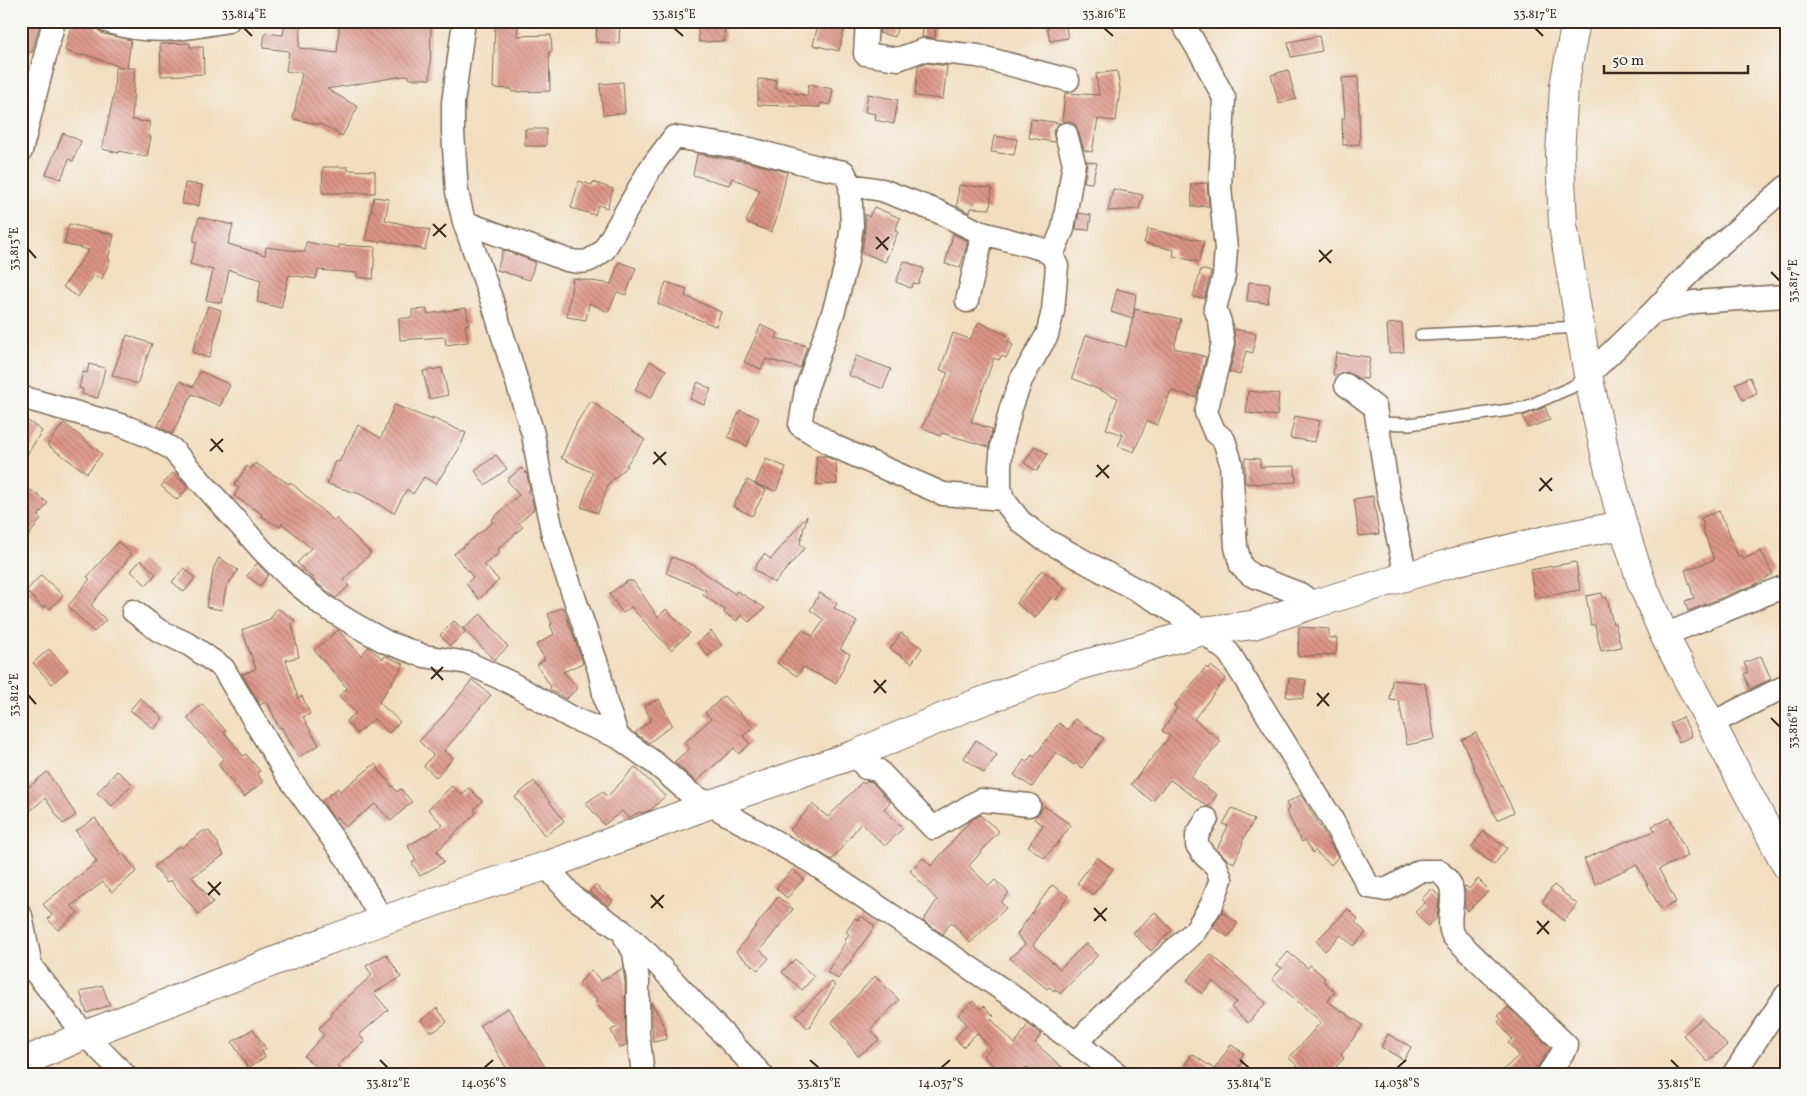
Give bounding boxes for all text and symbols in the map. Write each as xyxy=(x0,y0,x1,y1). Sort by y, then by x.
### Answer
text: 33.814°E xyxy=(222,7,266,23)
text: 33.815°E xyxy=(652,7,696,23)
text: 33.816°E xyxy=(1082,7,1126,23)
text: 33.817°E xyxy=(1513,7,1557,23)
scale bar xyxy=(1604,42,1748,74)
text: 50 m xyxy=(1612,51,1644,72)
text: 33.813°E xyxy=(7,227,23,271)
text: 33.817°E xyxy=(1786,259,1802,303)
text: 33.812°E xyxy=(7,673,23,717)
text: 33.816°E xyxy=(1786,705,1802,749)
text: 33.812°E xyxy=(366,1076,410,1092)
text: 14.036°S xyxy=(461,1076,507,1092)
text: 33.813°E xyxy=(797,1076,841,1092)
text: 14.037°S xyxy=(919,1076,963,1092)
text: 33.814°E xyxy=(1227,1076,1271,1092)
text: 14.038°S xyxy=(1374,1076,1420,1092)
text: 33.815°E xyxy=(1657,1076,1701,1092)

